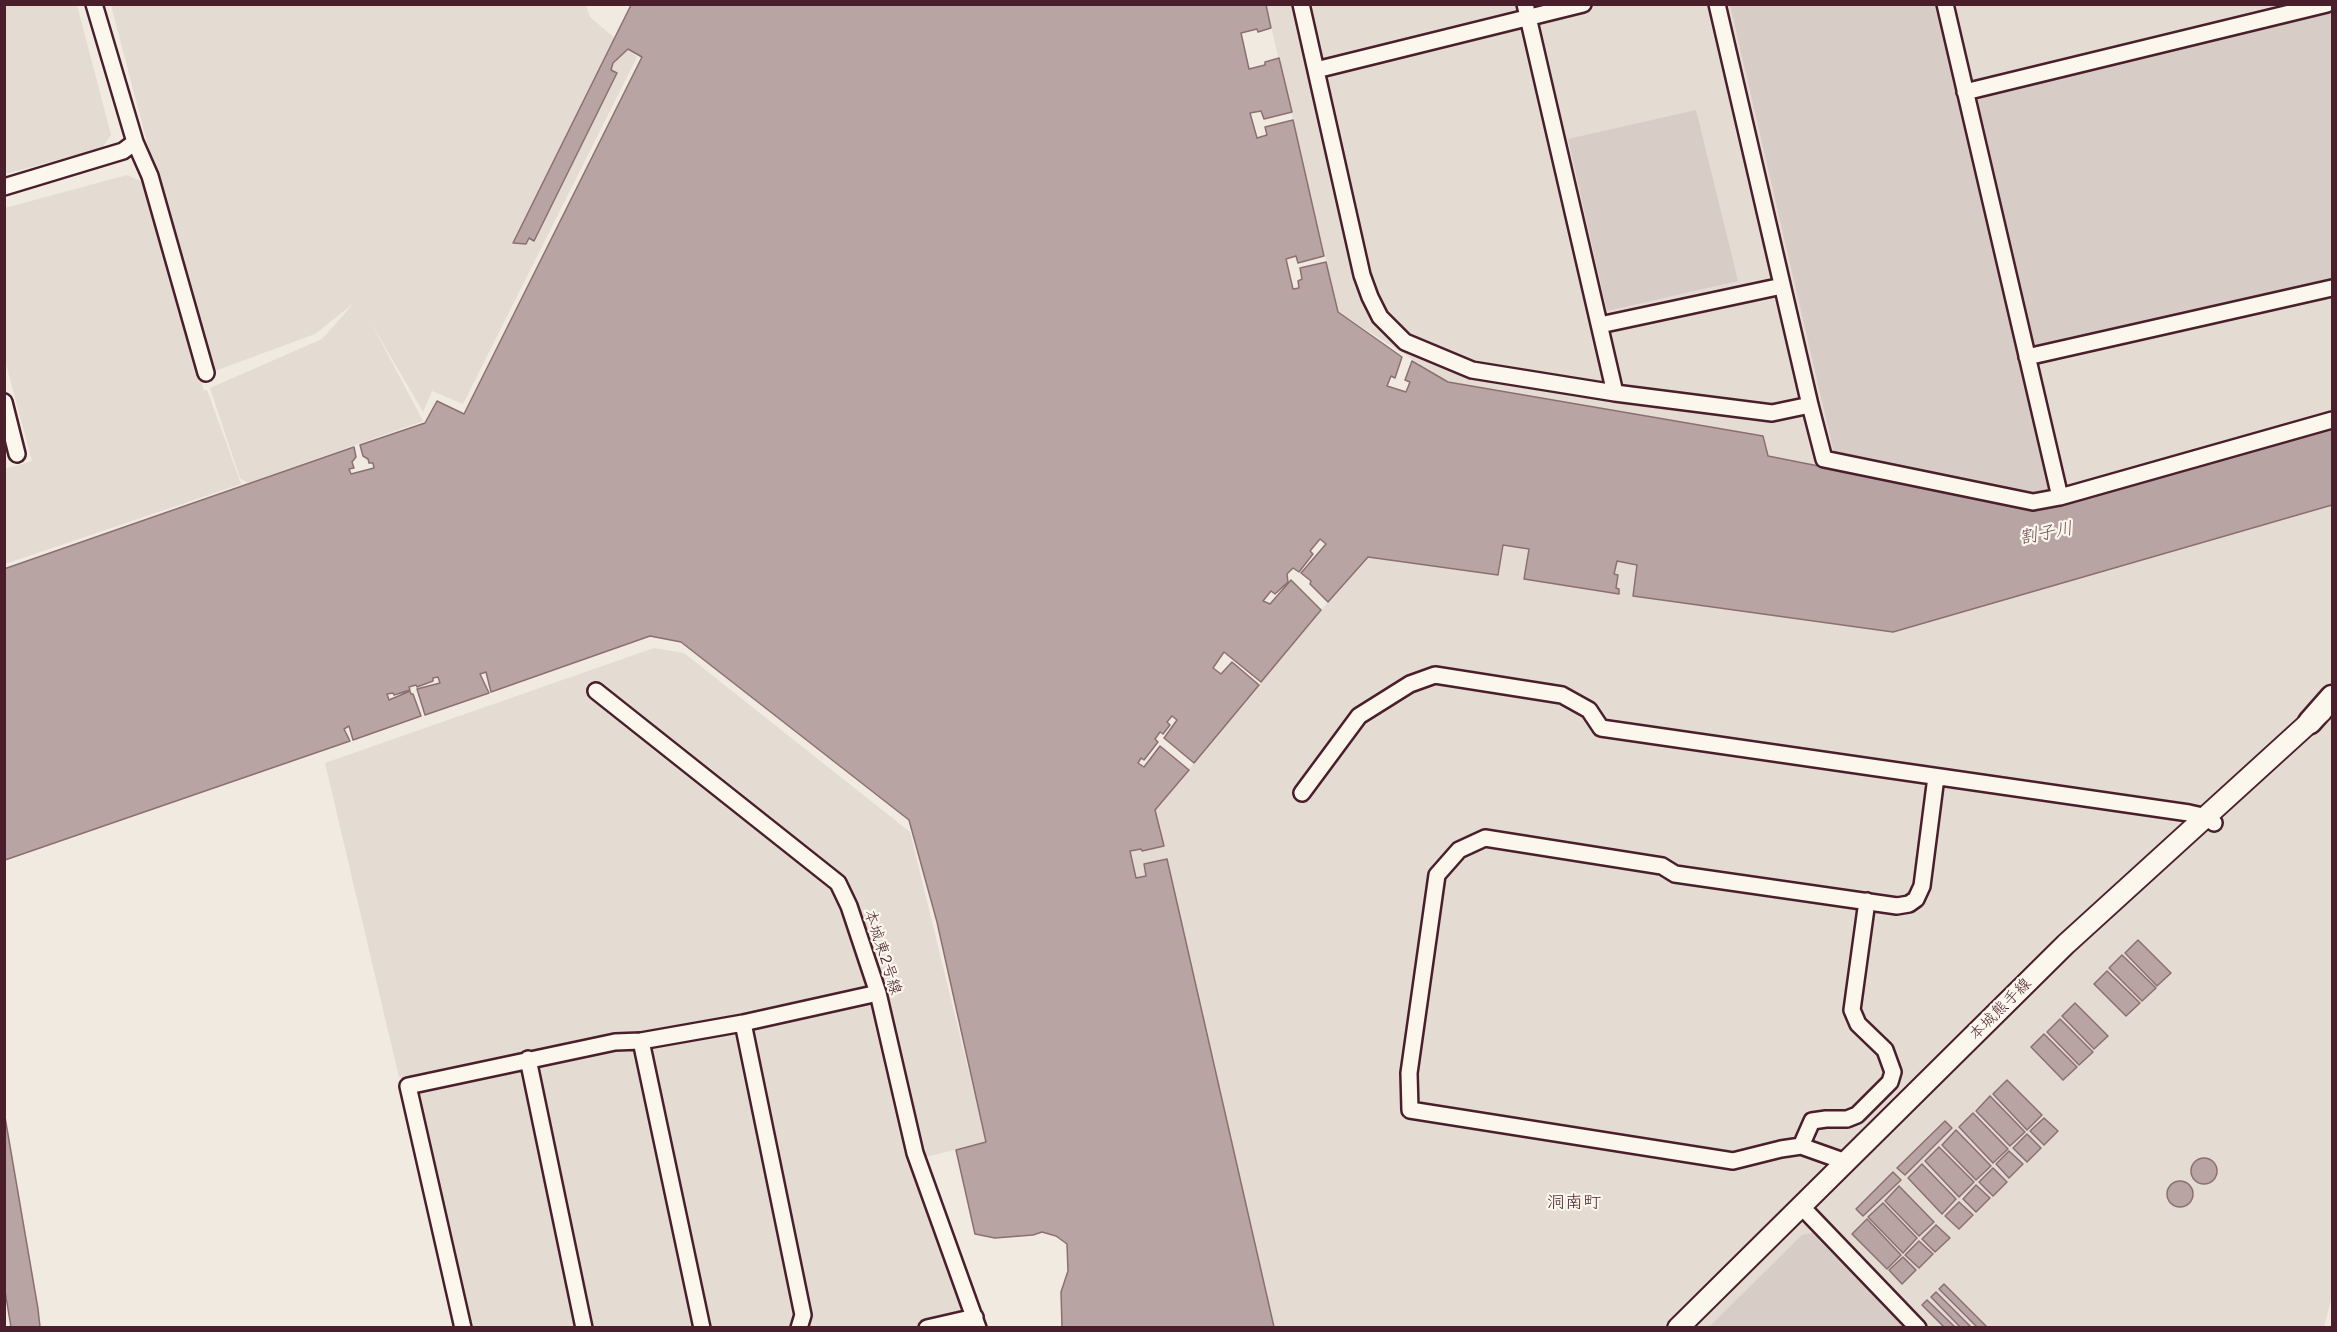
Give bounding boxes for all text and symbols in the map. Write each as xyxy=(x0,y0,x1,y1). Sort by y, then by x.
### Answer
water label: 割子川 xyxy=(2017,517,2075,549)
street label: 本城東2号線 xyxy=(860,907,906,997)
street label: 本城熊手線 xyxy=(1965,974,2035,1044)
district label: 洞南町 xyxy=(1547,1191,1601,1213)

